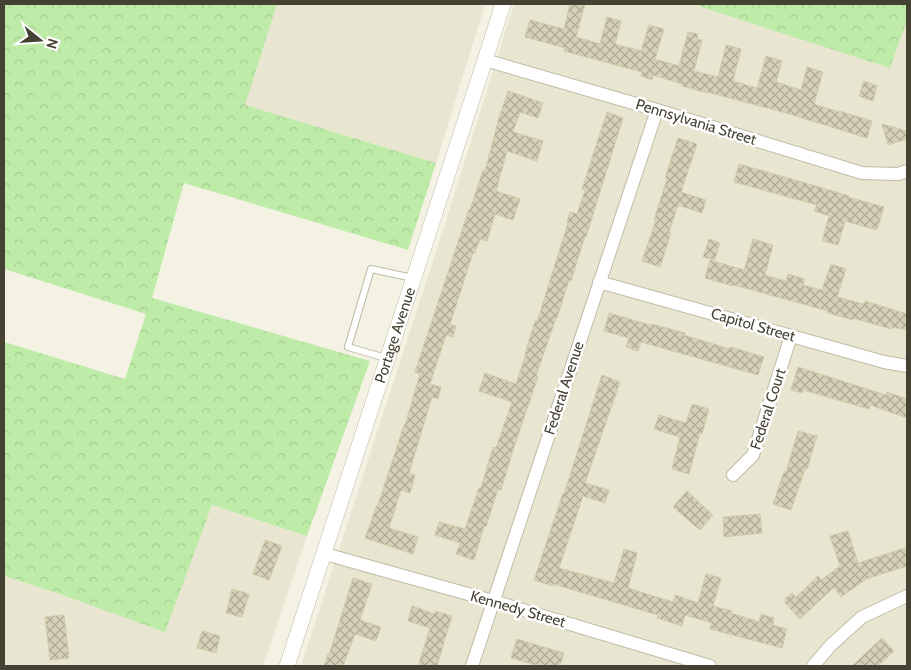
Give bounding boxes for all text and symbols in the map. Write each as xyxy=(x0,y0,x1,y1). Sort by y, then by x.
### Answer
north arrow xyxy=(15,15,65,65)
text: N xyxy=(42,36,62,51)
street label: Pennsylvania Street xyxy=(633,95,759,149)
street label: Portage Avenue xyxy=(371,285,419,385)
street label: Capitol Street xyxy=(709,304,797,346)
street label: Federal Avenue xyxy=(540,339,588,437)
street label: Federal Court xyxy=(746,366,790,452)
street label: Kennedy Street xyxy=(468,587,568,631)

